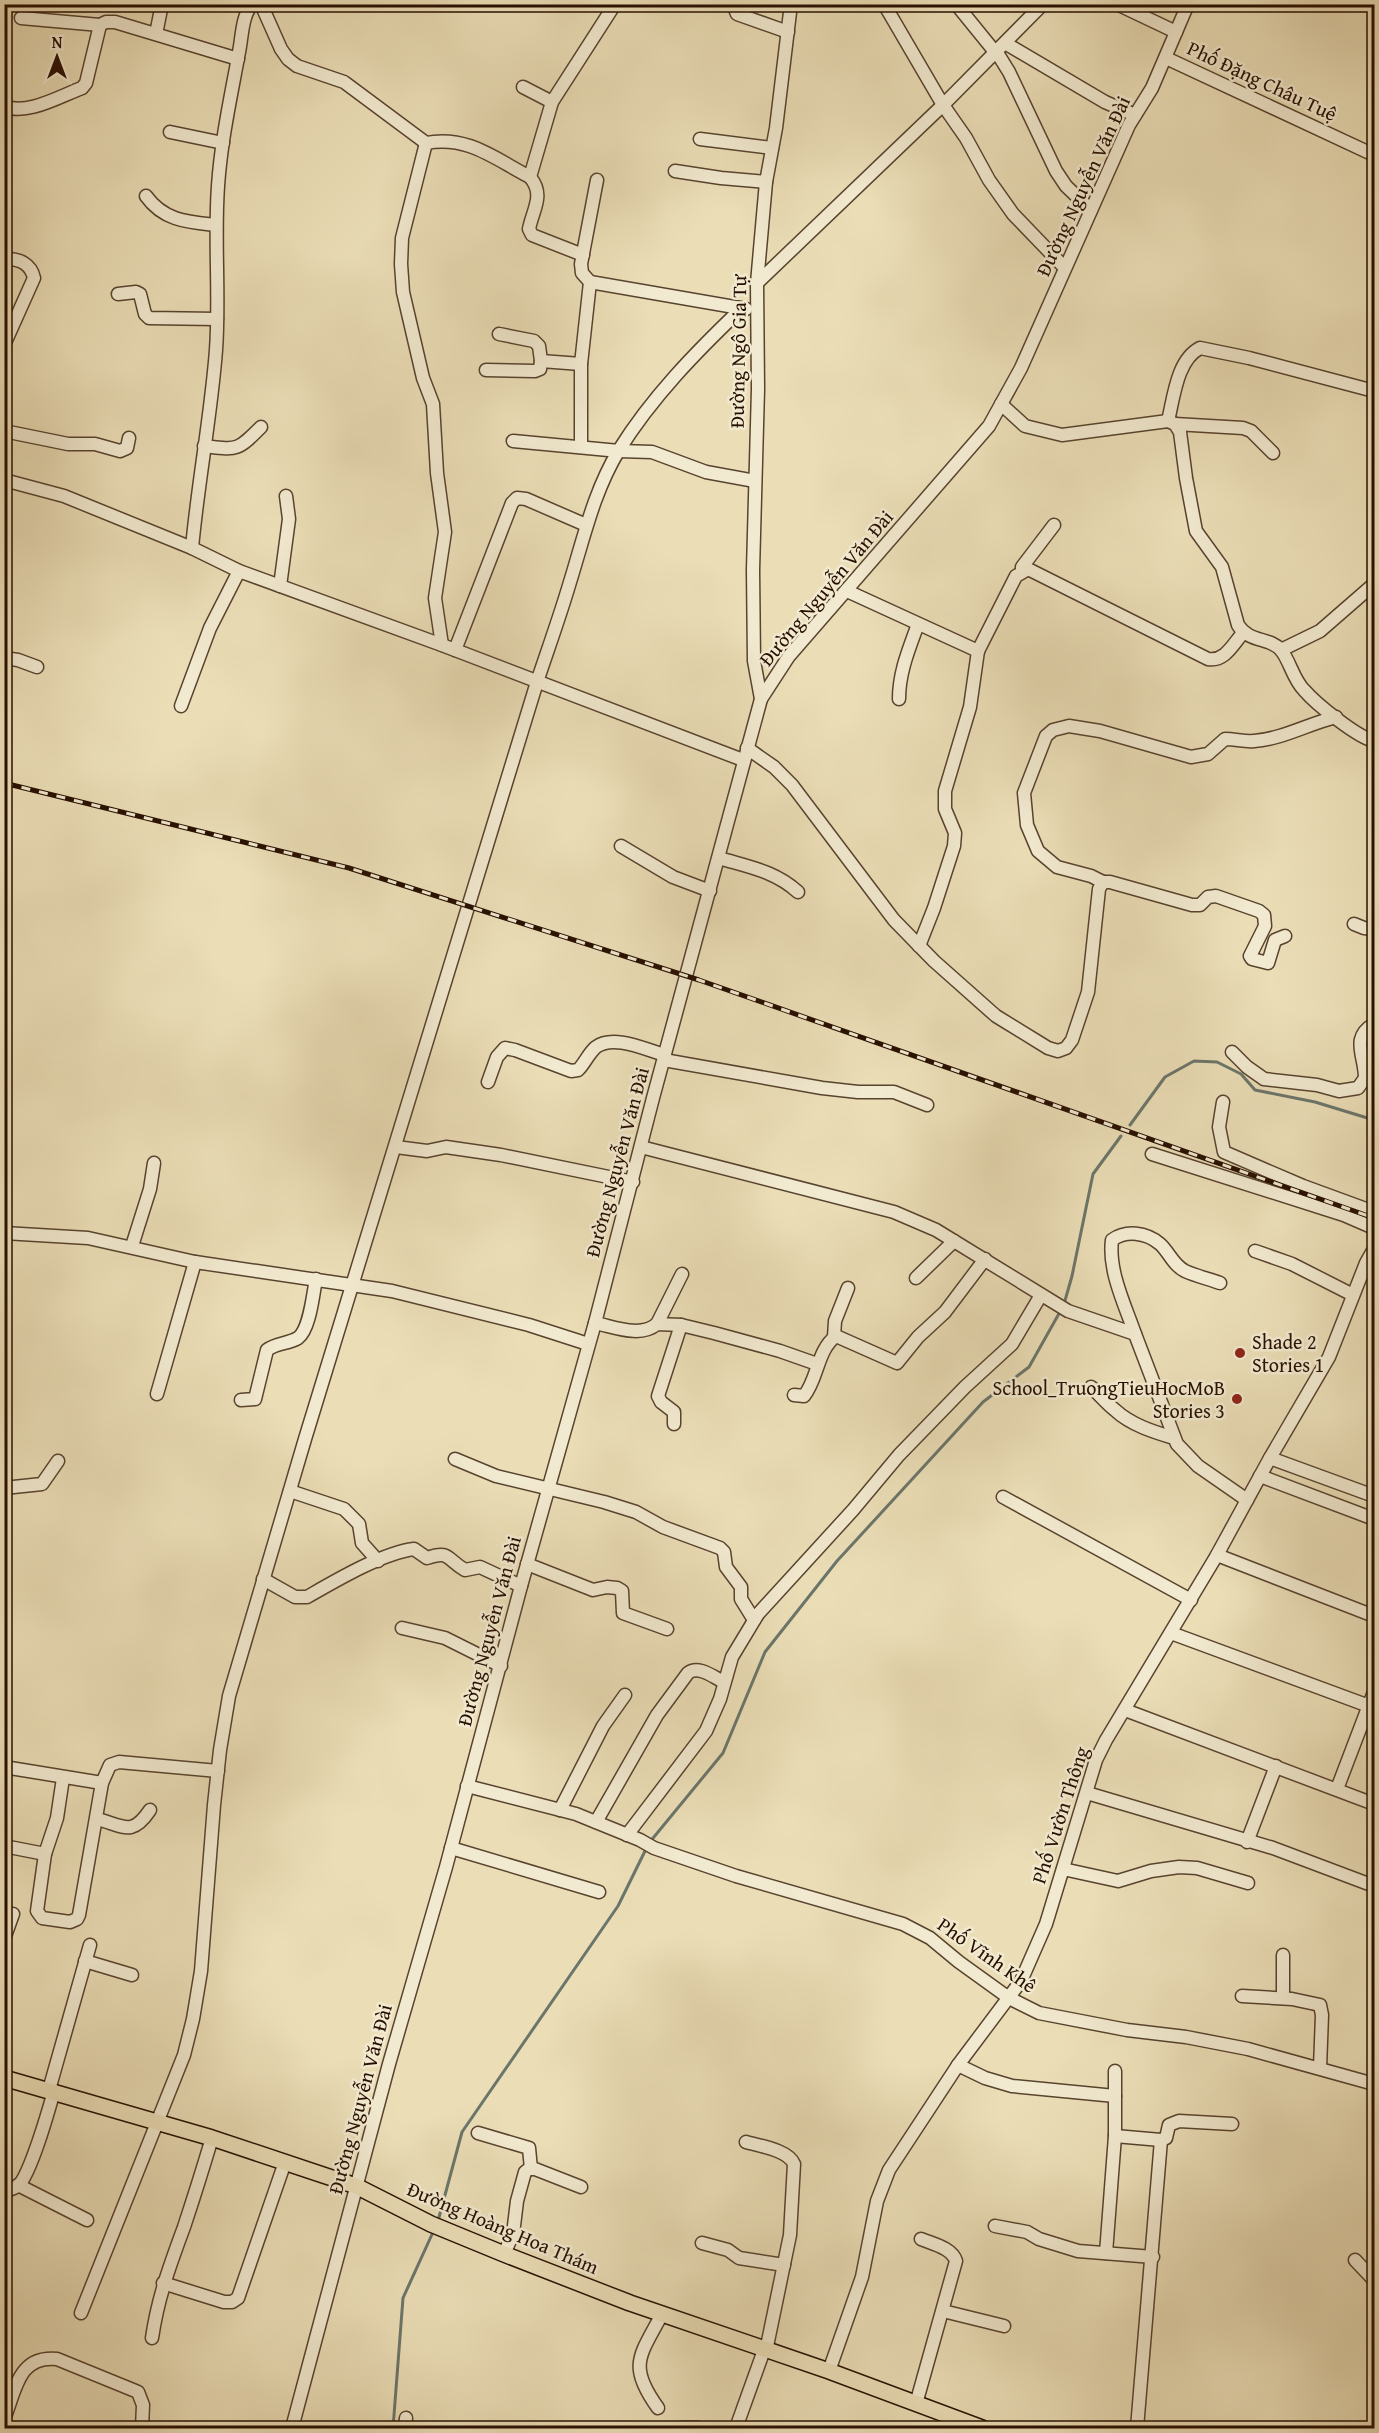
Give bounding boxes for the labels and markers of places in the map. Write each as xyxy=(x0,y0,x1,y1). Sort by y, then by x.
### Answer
place label: Shade 2 Stories 1 xyxy=(1252,1327,1324,1379)
marker: Shade 2 Stories 1 xyxy=(1233,1346,1247,1360)
place label: School_TruongTieuHocMoB Stories 3 xyxy=(993,1373,1225,1425)
marker: School_TruongTieuHocMoB Stories 3 xyxy=(1230,1392,1244,1406)

